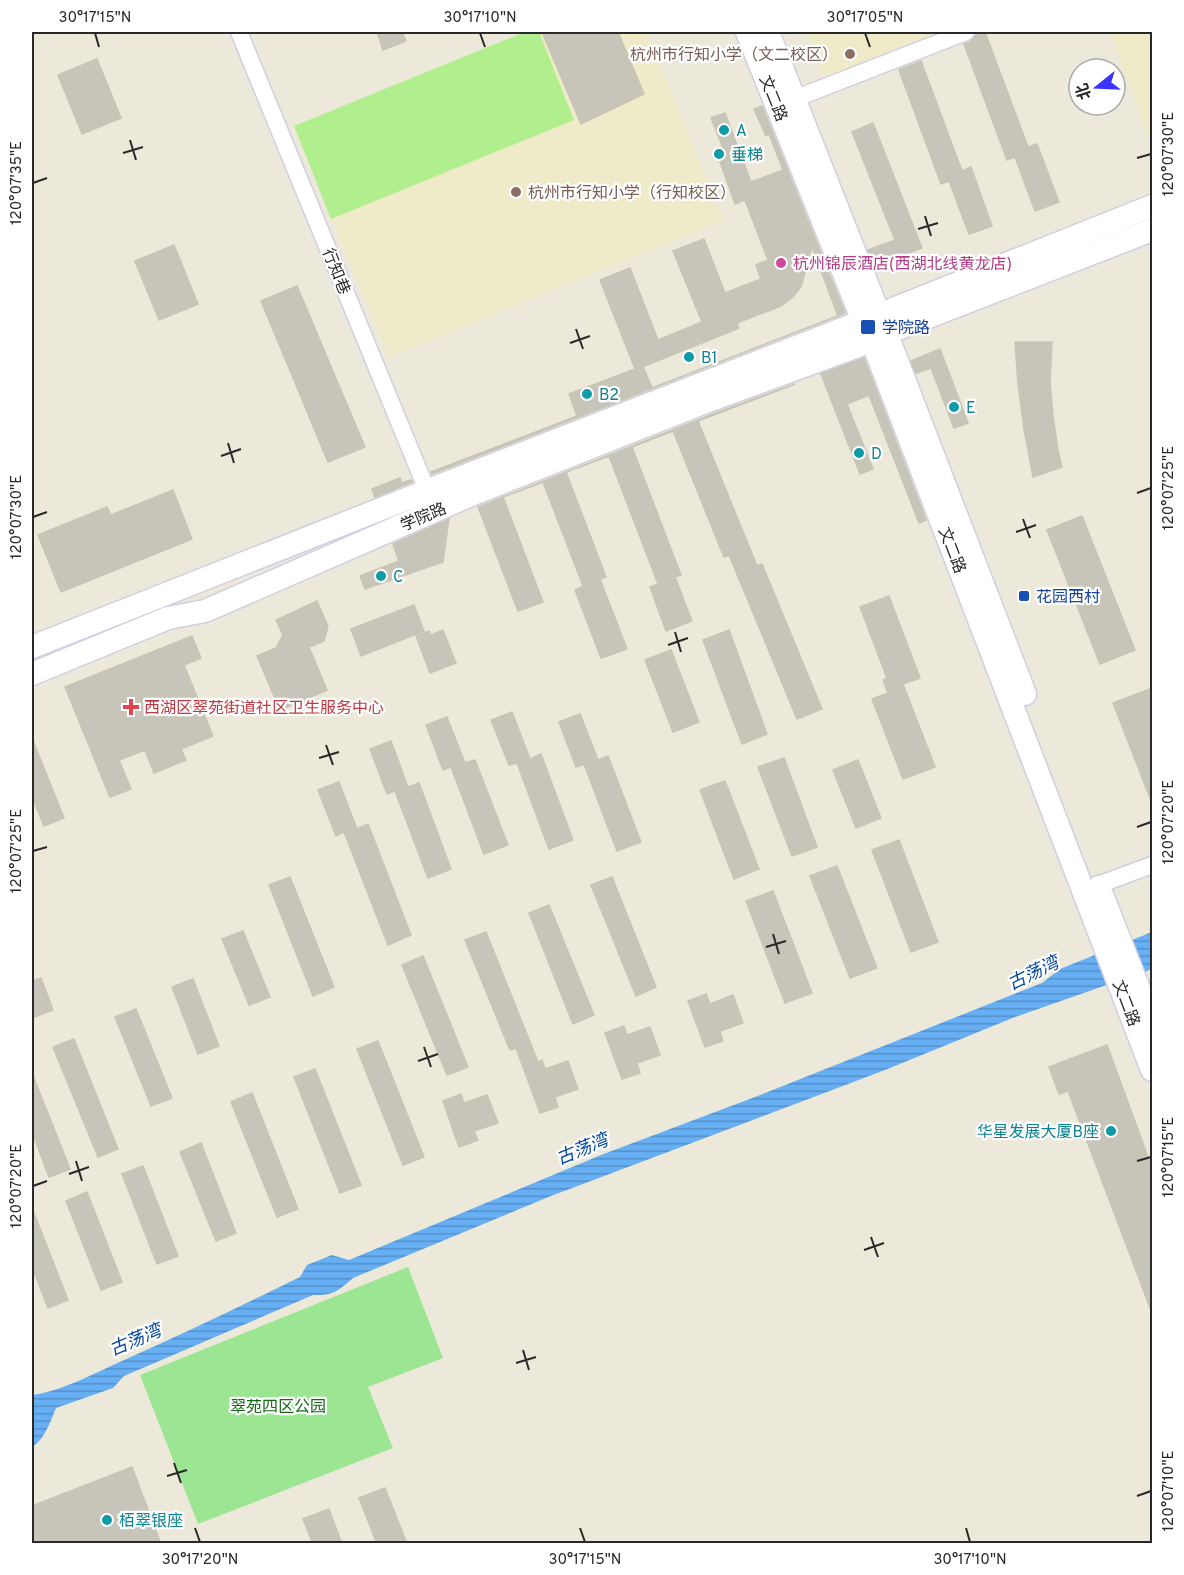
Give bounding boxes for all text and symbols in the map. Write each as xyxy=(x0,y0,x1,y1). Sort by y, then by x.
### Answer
text: 30°17'15"N xyxy=(59,9,131,28)
text: 30°17'10"N xyxy=(443,9,517,28)
text: 30°17'05"N xyxy=(827,9,903,28)
place label: 杭州市行知小学（文二校区） xyxy=(630,46,838,66)
marker: 杭州市行知小学（文二校区） xyxy=(843,47,857,61)
north arrow xyxy=(1067,57,1127,117)
street label: 文二路 xyxy=(754,73,790,125)
text: 北 xyxy=(1073,80,1097,102)
text: 120°07'30"E xyxy=(1160,112,1179,196)
place label: A xyxy=(736,122,747,142)
marker: A xyxy=(717,123,731,137)
text: 120°07'35"E xyxy=(8,141,27,225)
place label: 垂梯 xyxy=(731,146,763,166)
marker: 垂梯 xyxy=(712,147,726,161)
place label: 杭州市行知小学（行知校区） xyxy=(528,184,736,204)
marker: 杭州市行知小学（行知校区） xyxy=(509,185,523,199)
street label: 行知巷 xyxy=(317,246,353,298)
place label: 杭州锦辰酒店(西湖北线黄龙店) xyxy=(793,255,1012,275)
marker: 杭州锦辰酒店(西湖北线黄龙店) xyxy=(774,256,788,270)
marker: 学院路 xyxy=(859,318,877,336)
place label: 学院路 xyxy=(882,319,930,339)
place label: B1 xyxy=(701,349,717,369)
marker: B1 xyxy=(682,350,696,364)
place label: B2 xyxy=(599,386,619,406)
marker: B2 xyxy=(580,387,594,401)
place label: E xyxy=(966,399,976,419)
marker: E xyxy=(947,400,961,414)
place label: D xyxy=(871,445,882,465)
marker: D xyxy=(852,446,866,460)
text: 120°07'25"E xyxy=(1160,446,1179,530)
text: 120°07'30"E xyxy=(8,475,27,559)
street label: 学院路 xyxy=(398,499,450,536)
street label: 文二路 xyxy=(933,525,969,577)
place label: C xyxy=(393,568,403,588)
marker: C xyxy=(374,569,388,583)
place label: 花园西村 xyxy=(1036,588,1100,608)
marker: 花园西村 xyxy=(1017,589,1031,603)
marker: 西湖区翠苑街道社区卫生服务中心 xyxy=(122,698,140,716)
place label: 西湖区翠苑街道社区卫生服务中心 xyxy=(144,699,384,719)
text: 120°07'20"E xyxy=(1160,780,1179,864)
text: 120°07'25"E xyxy=(8,809,27,893)
water label: 古荡湾 xyxy=(1004,951,1066,997)
street label: 文二路 xyxy=(1107,978,1143,1030)
text: 120°07'15"E xyxy=(1160,1117,1179,1197)
place label: 华星发展大厦B座 xyxy=(977,1123,1099,1143)
marker: 华星发展大厦B座 xyxy=(1104,1124,1118,1138)
water label: 古荡湾 xyxy=(553,1128,615,1171)
text: 120°07'20"E xyxy=(8,1144,27,1228)
water label: 古荡湾 xyxy=(106,1319,168,1363)
park label: 翠苑四区公园 xyxy=(230,1398,326,1418)
text: 120°07'10"E xyxy=(1160,1450,1179,1532)
place label: 栢翠银座 xyxy=(119,1512,183,1532)
marker: 栢翠银座 xyxy=(100,1513,114,1527)
text: 30°17'20"N xyxy=(162,1551,238,1570)
text: 30°17'15"N xyxy=(549,1551,621,1570)
text: 30°17'10"N xyxy=(933,1551,1007,1570)

